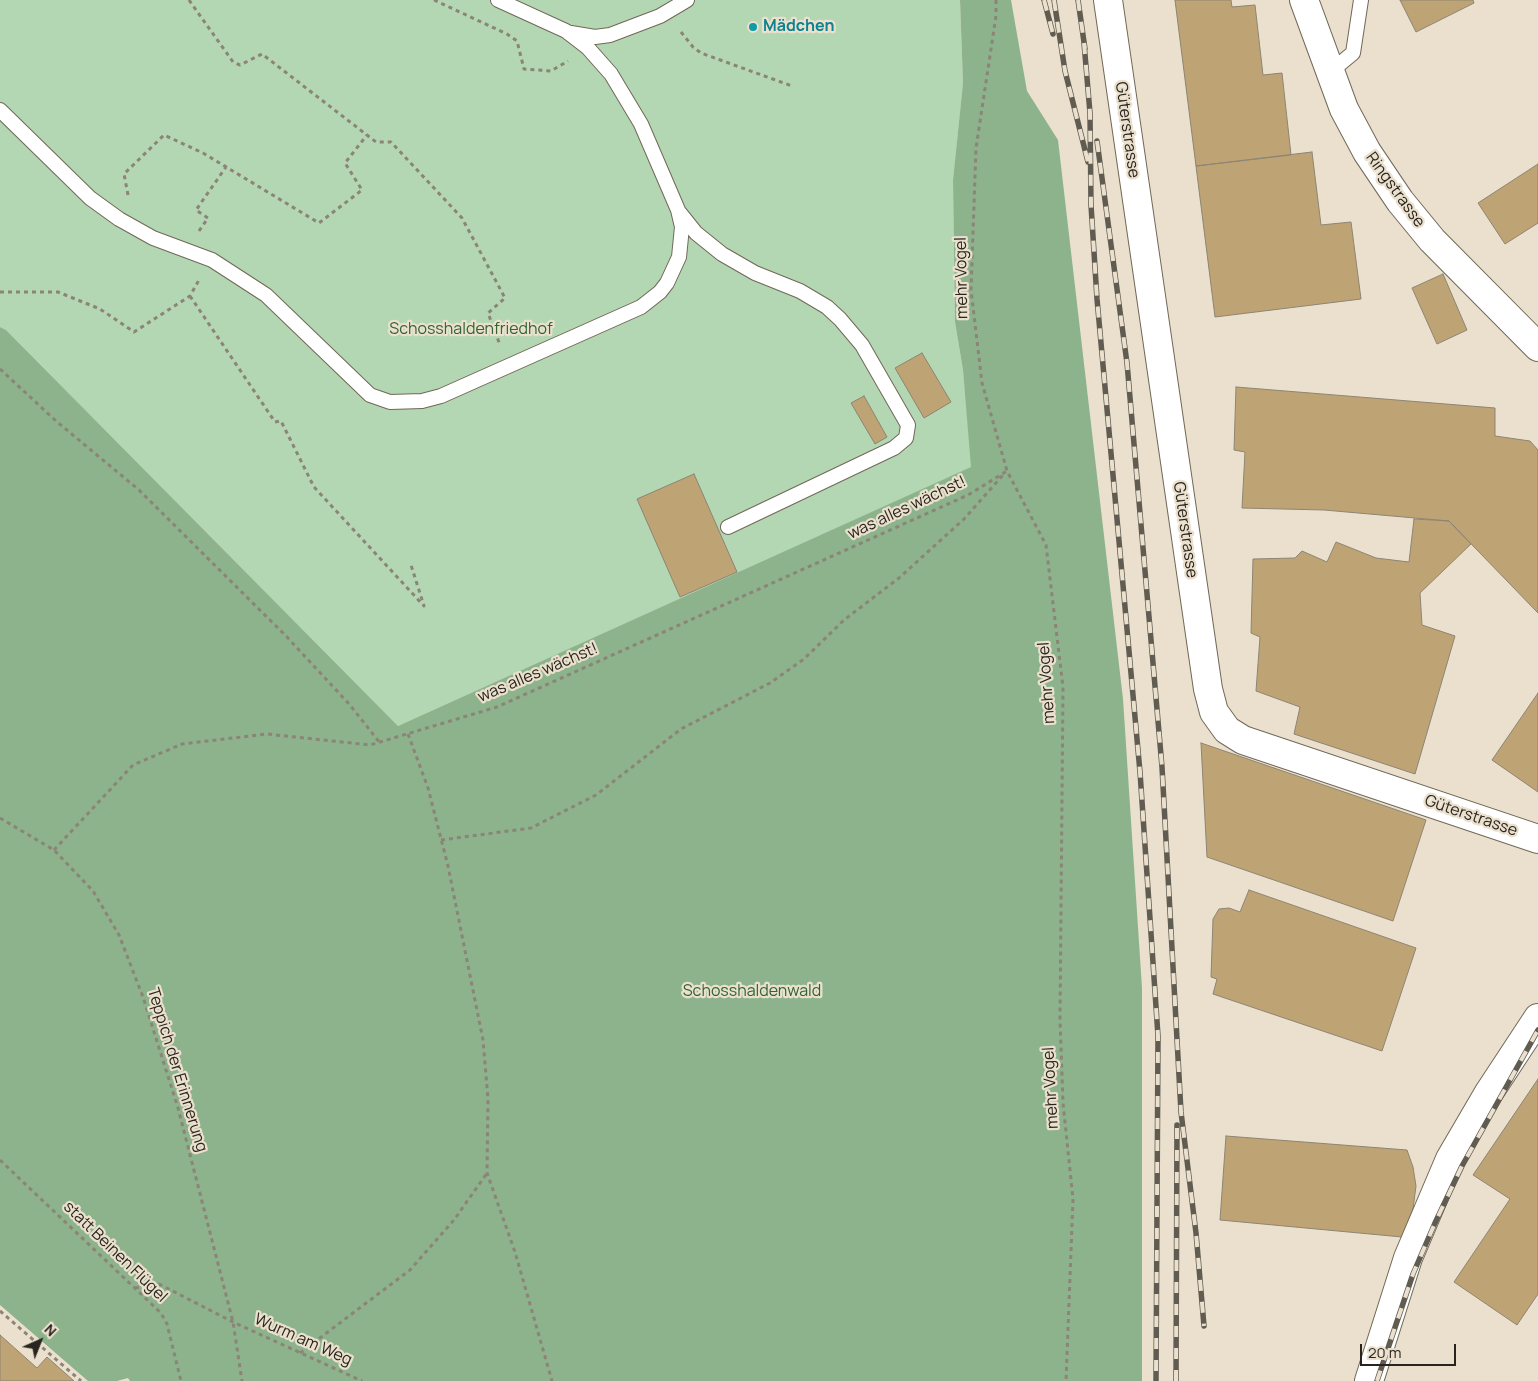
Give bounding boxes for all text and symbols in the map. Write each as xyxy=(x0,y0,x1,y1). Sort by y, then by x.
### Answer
place label: Mädchen xyxy=(763,17,834,37)
marker: Mädchen xyxy=(747,21,759,33)
street label: Güterstrasse xyxy=(1111,81,1143,179)
street label: Ringstrasse xyxy=(1361,149,1429,231)
street label: mehr Vogel xyxy=(952,237,972,319)
park label: Schosshaldenfriedhof xyxy=(389,320,553,340)
street label: was alles wächst! xyxy=(845,472,969,544)
street label: Güterstrasse xyxy=(1169,481,1201,579)
street label: was alles wächst! xyxy=(475,639,601,707)
street label: mehr Vogel xyxy=(1035,641,1059,725)
street label: Güterstrasse xyxy=(1422,791,1520,841)
park label: Schosshaldenwald xyxy=(683,982,821,1002)
street label: Teppich der Erinnerung xyxy=(143,986,211,1154)
street label: mehr Vogel xyxy=(1039,1047,1063,1129)
street label: statt Beinen Flügel xyxy=(59,1198,171,1306)
street label: Wurm am Weg xyxy=(251,1310,355,1370)
north arrow xyxy=(15,1316,65,1366)
text: N xyxy=(41,1320,61,1340)
scale bar xyxy=(1363,1334,1459,1366)
text: 20 m xyxy=(1368,1342,1401,1363)

